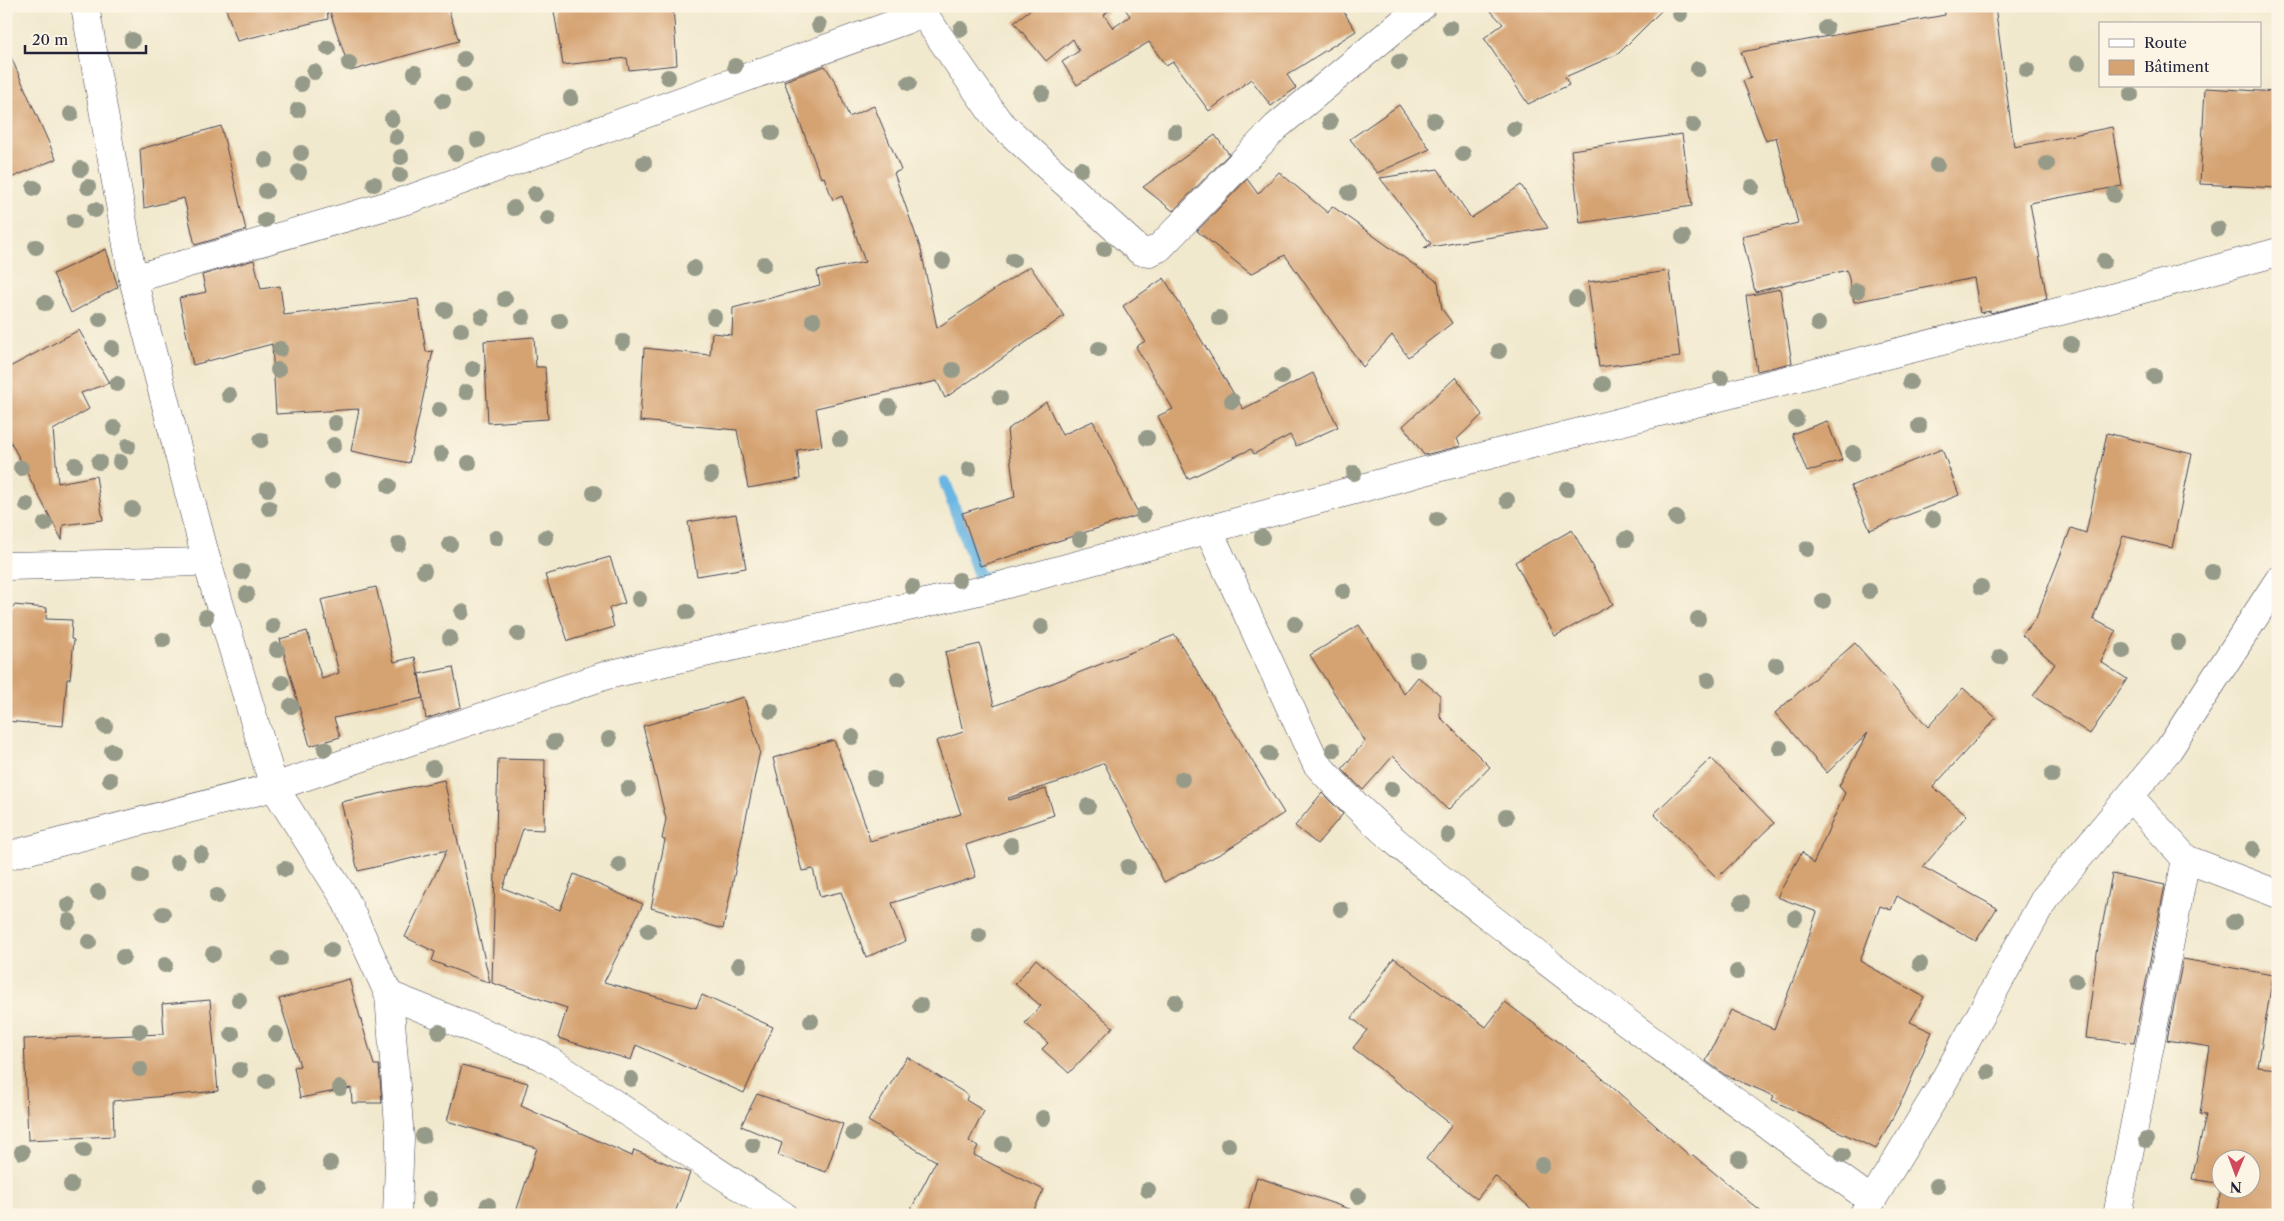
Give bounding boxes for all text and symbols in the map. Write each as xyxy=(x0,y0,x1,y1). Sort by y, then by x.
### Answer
scale bar xyxy=(25,22,146,54)
legend xyxy=(2099,22,2262,88)
text: 20 m xyxy=(32,30,68,49)
text: Route xyxy=(2144,33,2187,52)
text: Bâtiment xyxy=(2144,57,2210,76)
north arrow xyxy=(2212,1148,2262,1198)
text: N xyxy=(2230,1178,2242,1196)

